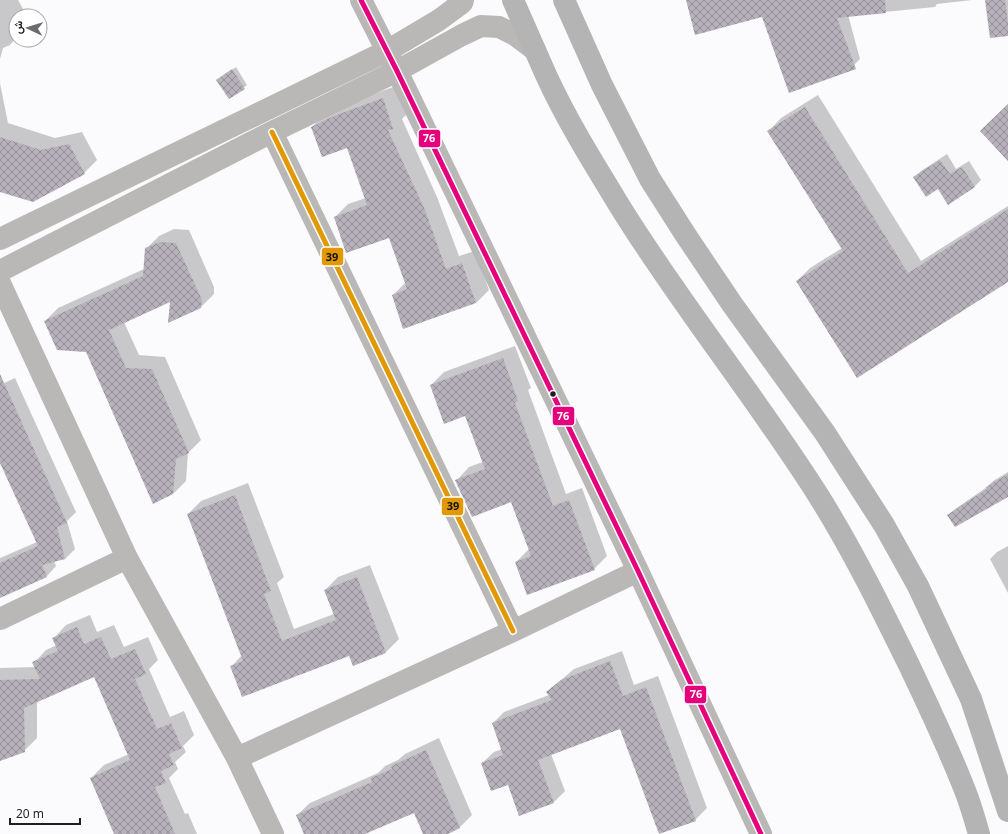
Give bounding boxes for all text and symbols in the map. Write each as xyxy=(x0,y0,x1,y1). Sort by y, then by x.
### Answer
north arrow xyxy=(8,8,48,48)
text: ش xyxy=(10,20,25,34)
line badge: 76 xyxy=(418,129,441,148)
text: 76 xyxy=(423,130,435,145)
line badge: 39 xyxy=(321,247,344,266)
text: 39 xyxy=(326,249,338,264)
unlabelled marker xyxy=(548,389,558,399)
line badge: 76 xyxy=(552,406,575,426)
text: 76 xyxy=(557,408,569,423)
line badge: 39 xyxy=(441,497,464,516)
text: 39 xyxy=(447,498,459,513)
line badge: 76 xyxy=(684,685,707,704)
text: 76 xyxy=(690,686,702,701)
scale bar xyxy=(10,800,80,826)
text: 20 m xyxy=(16,805,44,822)

